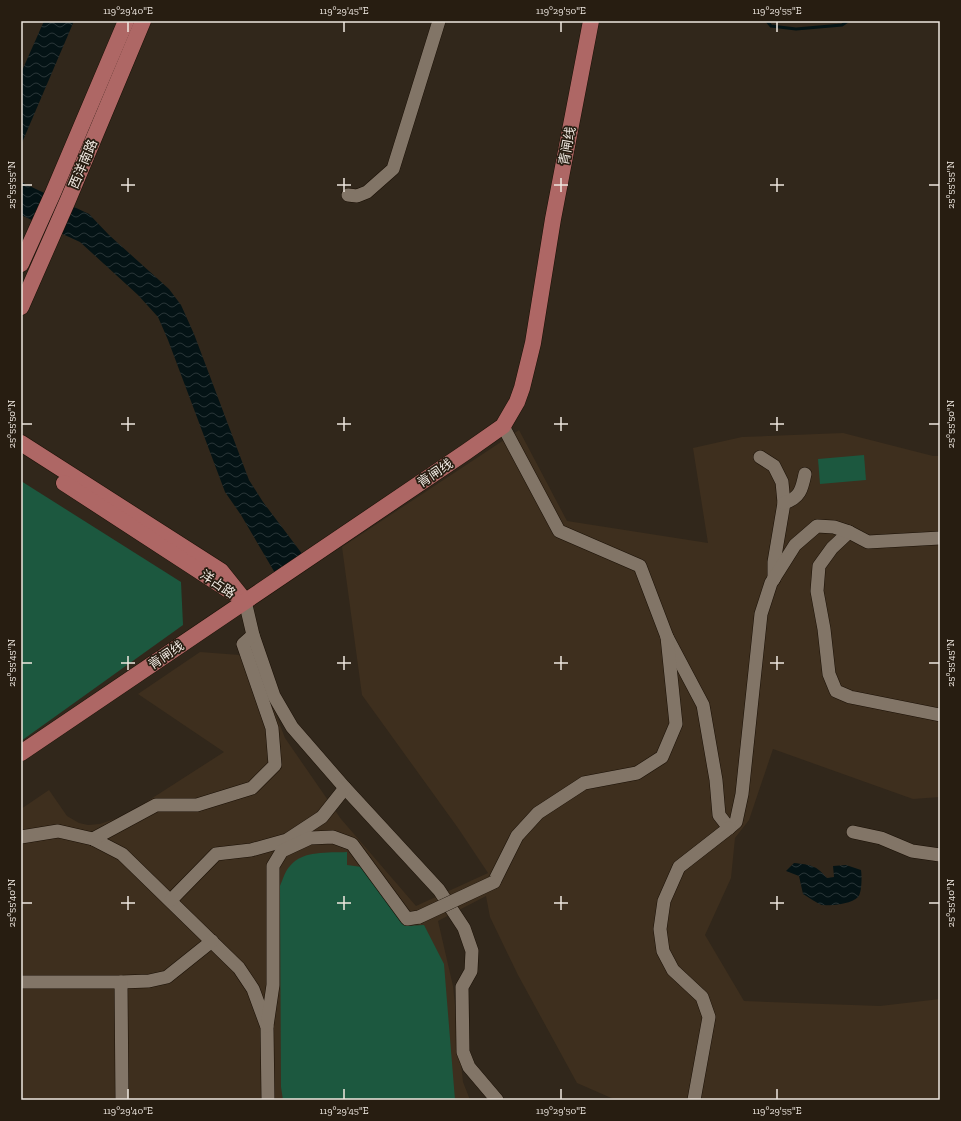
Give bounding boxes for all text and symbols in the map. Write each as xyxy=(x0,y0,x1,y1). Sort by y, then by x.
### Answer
text: 119°29'40"E xyxy=(103,5,153,17)
text: 119°29'45"E xyxy=(319,5,369,17)
text: 119°29'50"E xyxy=(536,5,586,17)
text: 119°29'55"E xyxy=(752,5,802,17)
street label: 青闸线 xyxy=(556,125,578,167)
street label: 西洋南路 xyxy=(66,137,100,191)
text: 25°55'55"N xyxy=(6,161,18,209)
text: 25°55'55"N xyxy=(945,161,957,209)
text: 25°55'50"N xyxy=(6,399,18,448)
text: 25°55'50"N xyxy=(945,399,957,448)
street label: 青闸线 xyxy=(415,456,455,490)
street label: 洋占路 xyxy=(198,567,238,601)
street label: 青闸线 xyxy=(146,638,186,672)
text: 25°55'45"N xyxy=(6,639,18,687)
text: 25°55'45"N xyxy=(945,639,957,687)
text: 25°55'40"N xyxy=(6,878,18,927)
text: 25°55'40"N xyxy=(945,878,957,927)
text: 119°29'40"E xyxy=(103,1105,153,1117)
text: 119°29'45"E xyxy=(319,1105,369,1117)
text: 119°29'50"E xyxy=(536,1105,586,1117)
text: 119°29'55"E xyxy=(752,1105,802,1117)

